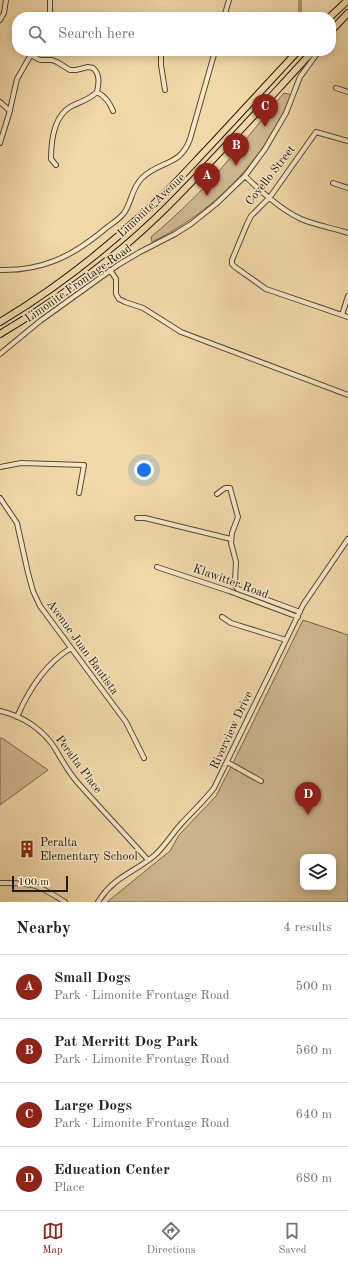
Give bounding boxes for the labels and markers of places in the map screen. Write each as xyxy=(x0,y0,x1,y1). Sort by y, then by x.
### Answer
pin: C xyxy=(252,94,278,127)
pin: B xyxy=(223,133,249,166)
pin: A xyxy=(194,163,220,196)
pin: D xyxy=(295,782,321,815)
place label: Peralta Elementary School xyxy=(40,837,138,863)
building icon: Peralta Elementary School xyxy=(17,839,37,859)

